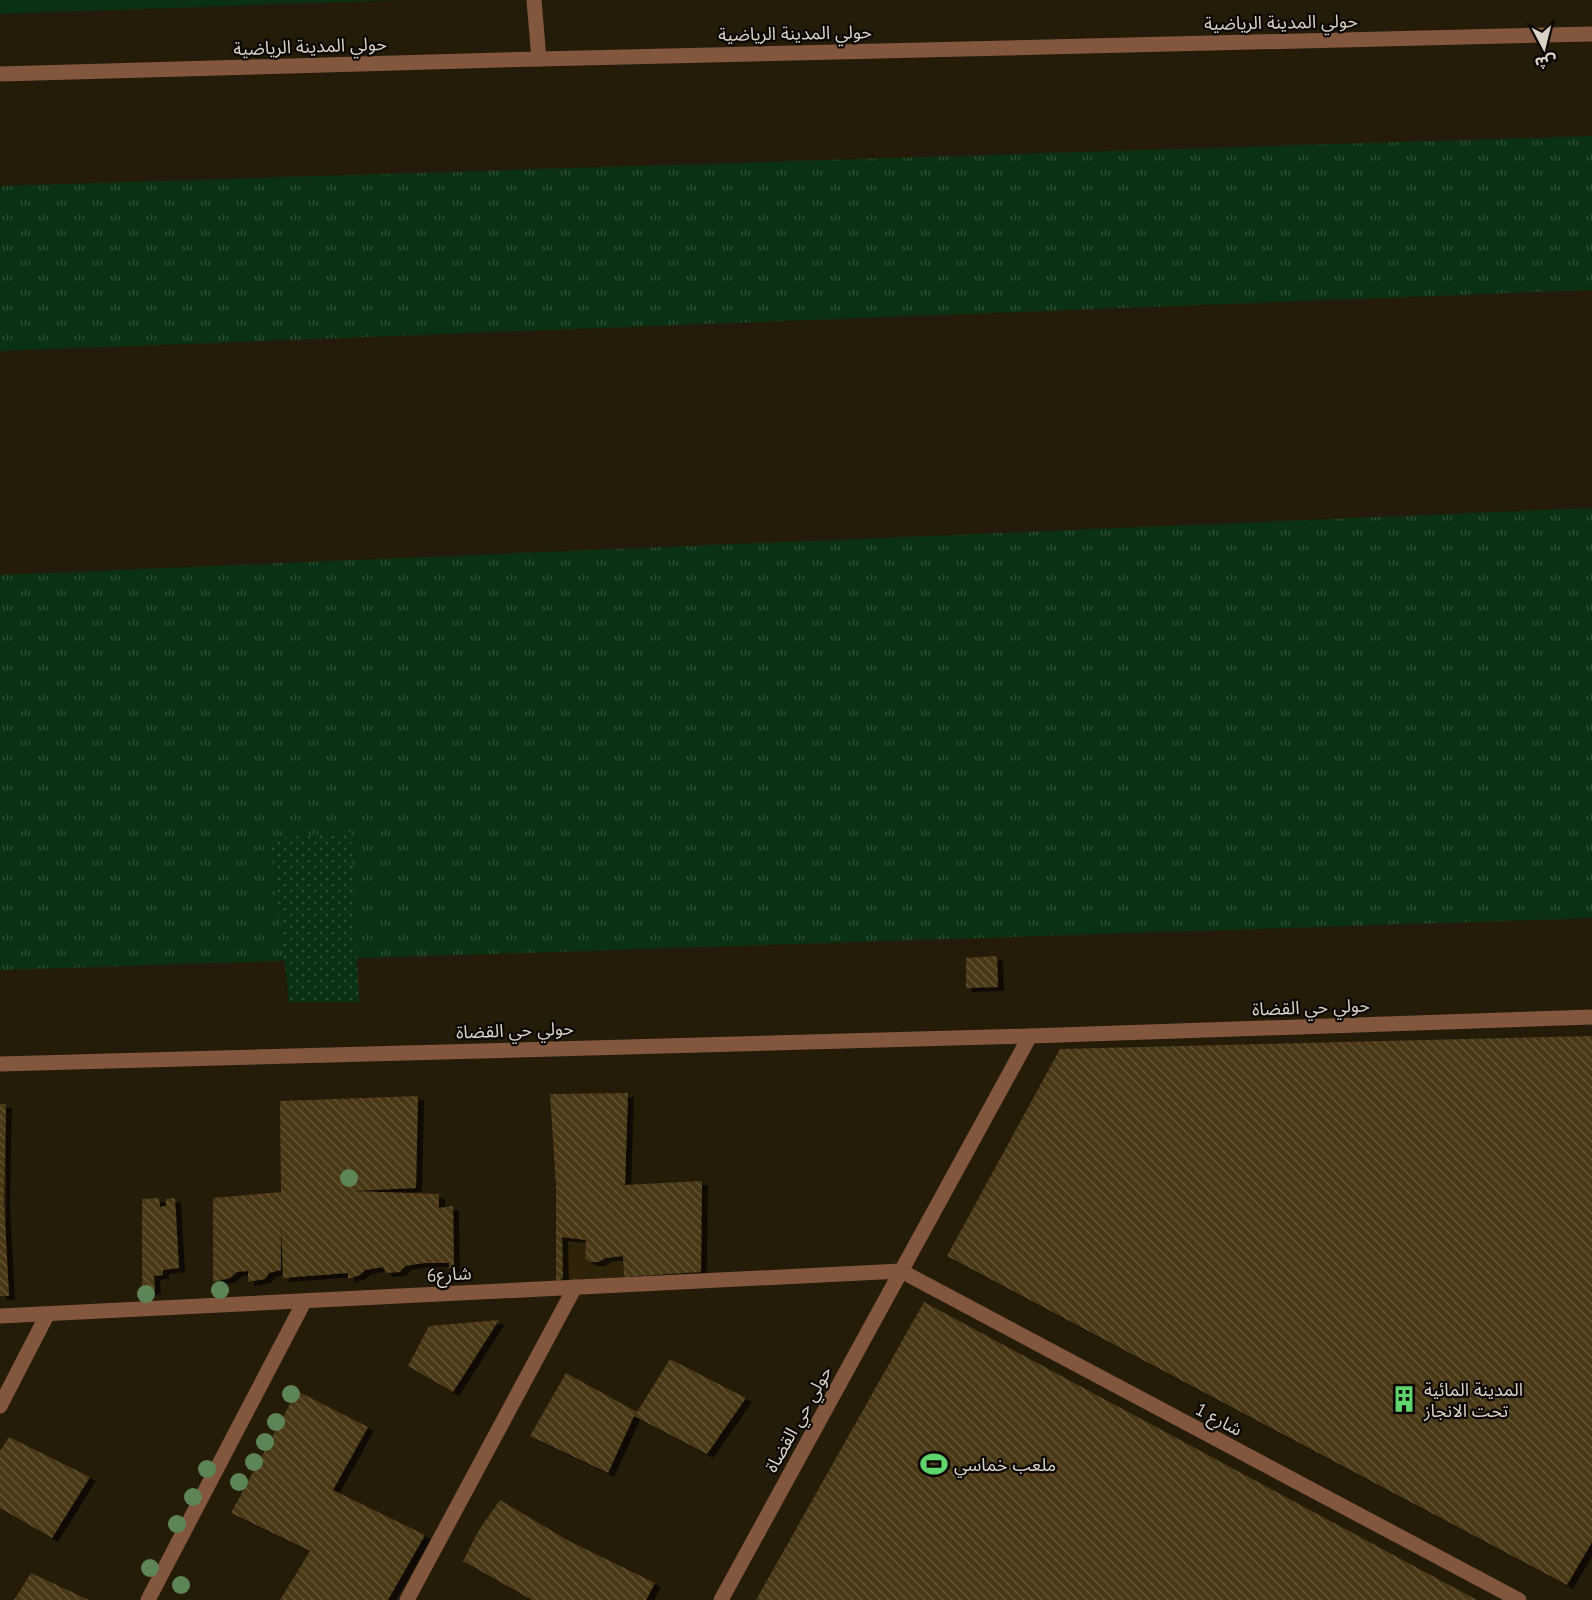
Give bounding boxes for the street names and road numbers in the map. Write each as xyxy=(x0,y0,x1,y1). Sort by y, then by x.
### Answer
street label: حولي المدينة الرياضية xyxy=(1204,9,1358,37)
street label: حولي المدينة الرياضية xyxy=(718,20,872,48)
street label: حولي المدينة الرياضية xyxy=(233,32,387,62)
street label: حولي حي القضاة xyxy=(1252,993,1370,1023)
street label: حولي حي القضاة xyxy=(456,1016,574,1046)
street label: شارع6 xyxy=(426,1261,472,1290)
street label: حولي حي القضاة xyxy=(759,1362,839,1477)
street label: شارع 1 xyxy=(1190,1397,1246,1443)

